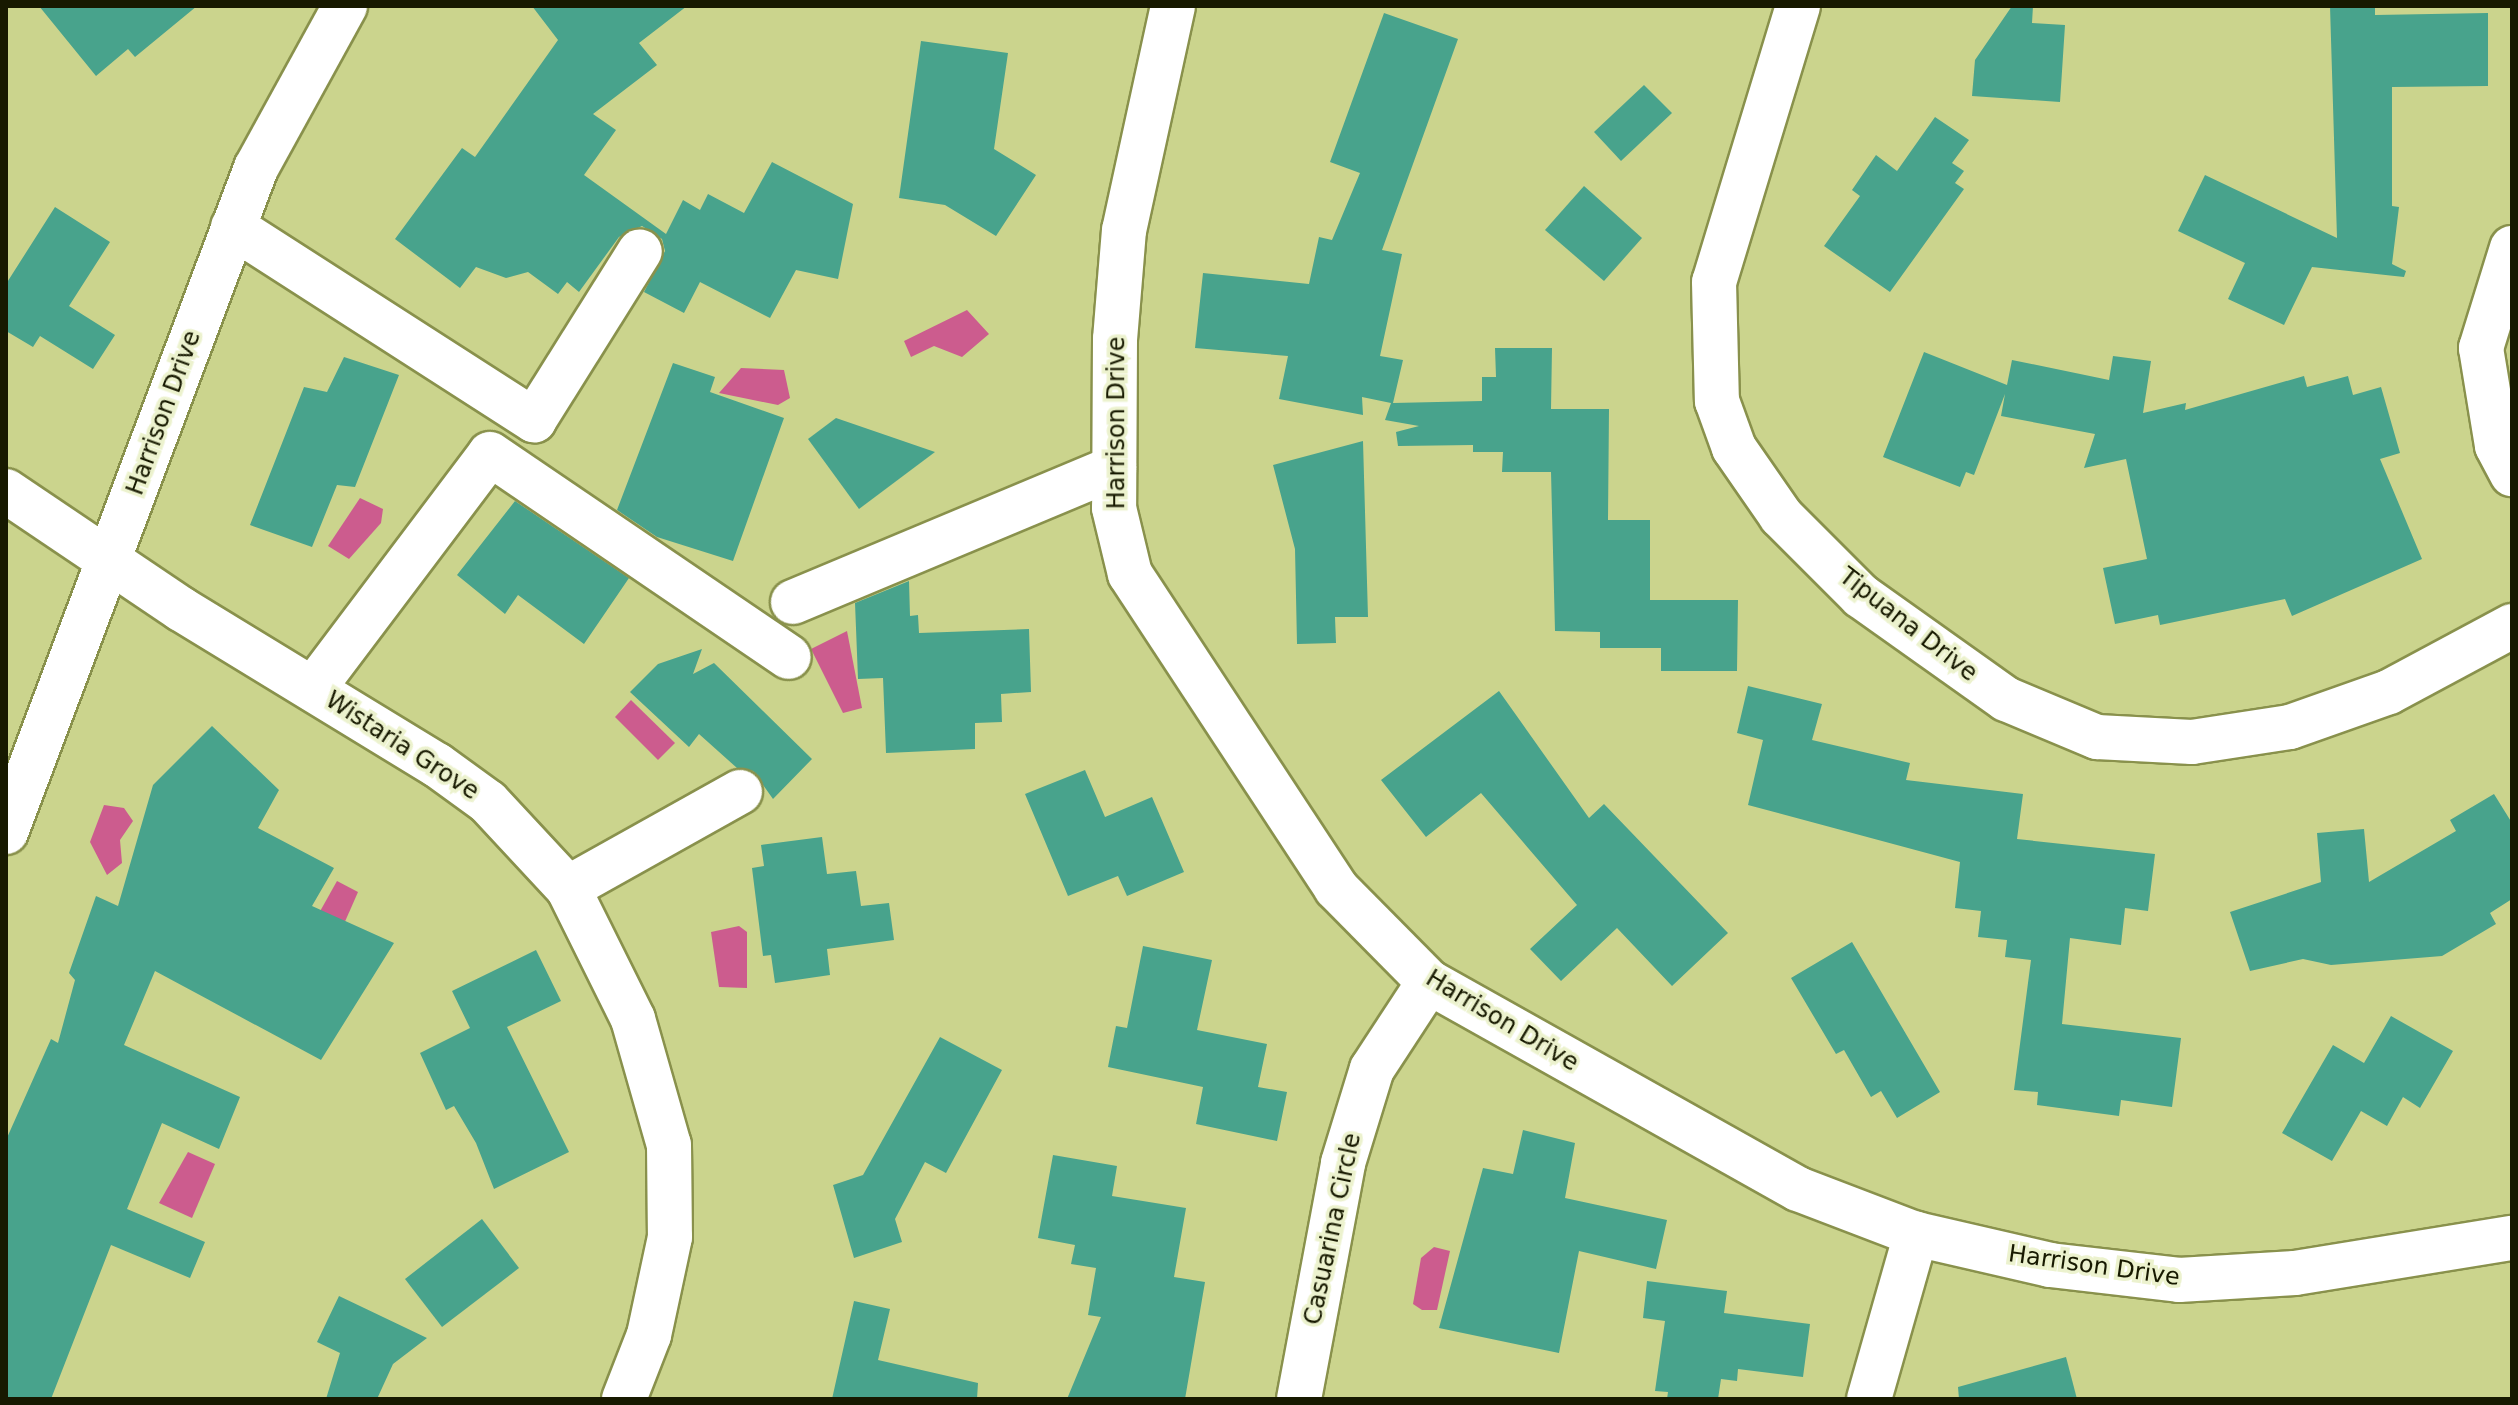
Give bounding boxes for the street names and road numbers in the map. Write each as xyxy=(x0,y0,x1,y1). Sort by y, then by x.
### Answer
street label: Harrison Drive xyxy=(121,327,207,499)
street label: Harrison Drive xyxy=(1103,337,1131,509)
street label: Tipuana Drive xyxy=(1833,562,1983,688)
street label: Wistaria Grove xyxy=(320,686,484,806)
street label: Harrison Drive xyxy=(1421,964,1583,1078)
street label: Casuarina Circle xyxy=(1299,1130,1367,1328)
street label: Harrison Drive xyxy=(2006,1240,2182,1292)

